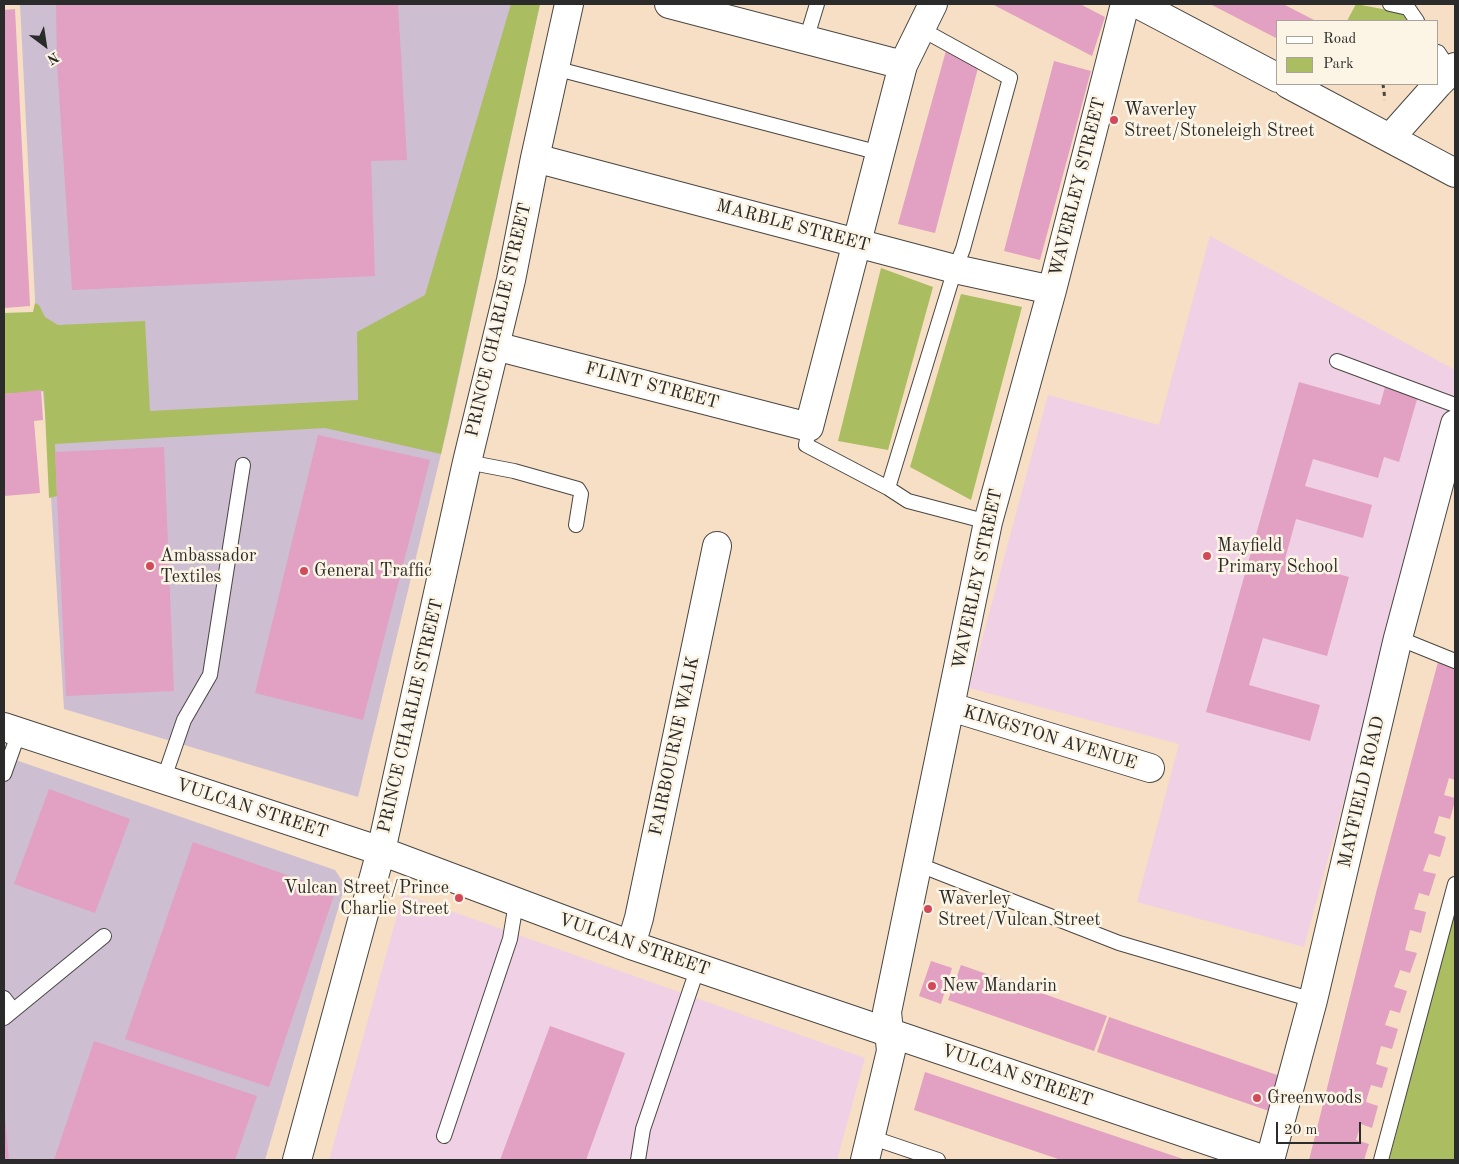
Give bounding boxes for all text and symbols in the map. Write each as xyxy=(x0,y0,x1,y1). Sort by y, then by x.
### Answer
north arrow xyxy=(20,20,70,70)
legend xyxy=(1276,20,1439,85)
text: Road xyxy=(1323,32,1356,47)
text: N xyxy=(45,49,61,67)
text: Park xyxy=(1323,57,1354,72)
street label: WAVERLEY STREET xyxy=(1045,95,1111,279)
place label: Waverley Street/Stoneleigh Street xyxy=(1124,99,1314,142)
marker: Waverley Street/Stoneleigh Street xyxy=(1108,114,1120,126)
street label: MARBLE STREET xyxy=(714,195,872,257)
street label: PRINCE CHARLIE STREET xyxy=(462,201,536,439)
street label: FLINT STREET xyxy=(583,358,721,414)
street label: WAVERLEY STREET xyxy=(948,487,1008,671)
place label: Mayfield Primary School xyxy=(1217,535,1338,578)
place label: Ambassador Textiles xyxy=(160,545,256,588)
marker: Mayfield Primary School xyxy=(1201,550,1213,562)
marker: Ambassador Textiles xyxy=(144,560,156,572)
place label: General Traffic xyxy=(314,560,432,582)
marker: General Traffic xyxy=(298,565,310,577)
street label: PRINCE CHARLIE STREET xyxy=(374,597,448,835)
street label: FAIRBOURNE WALK xyxy=(645,654,705,838)
street label: KINGSTON AVENUE xyxy=(961,701,1139,775)
street label: MAYFIELD ROAD xyxy=(1334,714,1390,870)
street label: VULCAN STREET xyxy=(173,774,331,844)
place label: Vulcan Street/Prince Charlie Street xyxy=(284,877,449,920)
place label: Waverley Street/Vulcan Street xyxy=(938,888,1101,931)
marker: Vulcan Street/Prince Charlie Street xyxy=(453,892,465,904)
marker: Waverley Street/Vulcan Street xyxy=(922,903,934,915)
street label: VULCAN STREET xyxy=(556,909,712,981)
place label: New Mandarin xyxy=(942,975,1057,997)
marker: New Mandarin xyxy=(926,980,938,992)
street label: VULCAN STREET xyxy=(939,1040,1095,1112)
place label: Greenwoods xyxy=(1267,1087,1362,1109)
marker: Greenwoods xyxy=(1251,1092,1263,1104)
scale bar xyxy=(1279,1112,1364,1144)
text: 20 m xyxy=(1284,1123,1318,1138)

